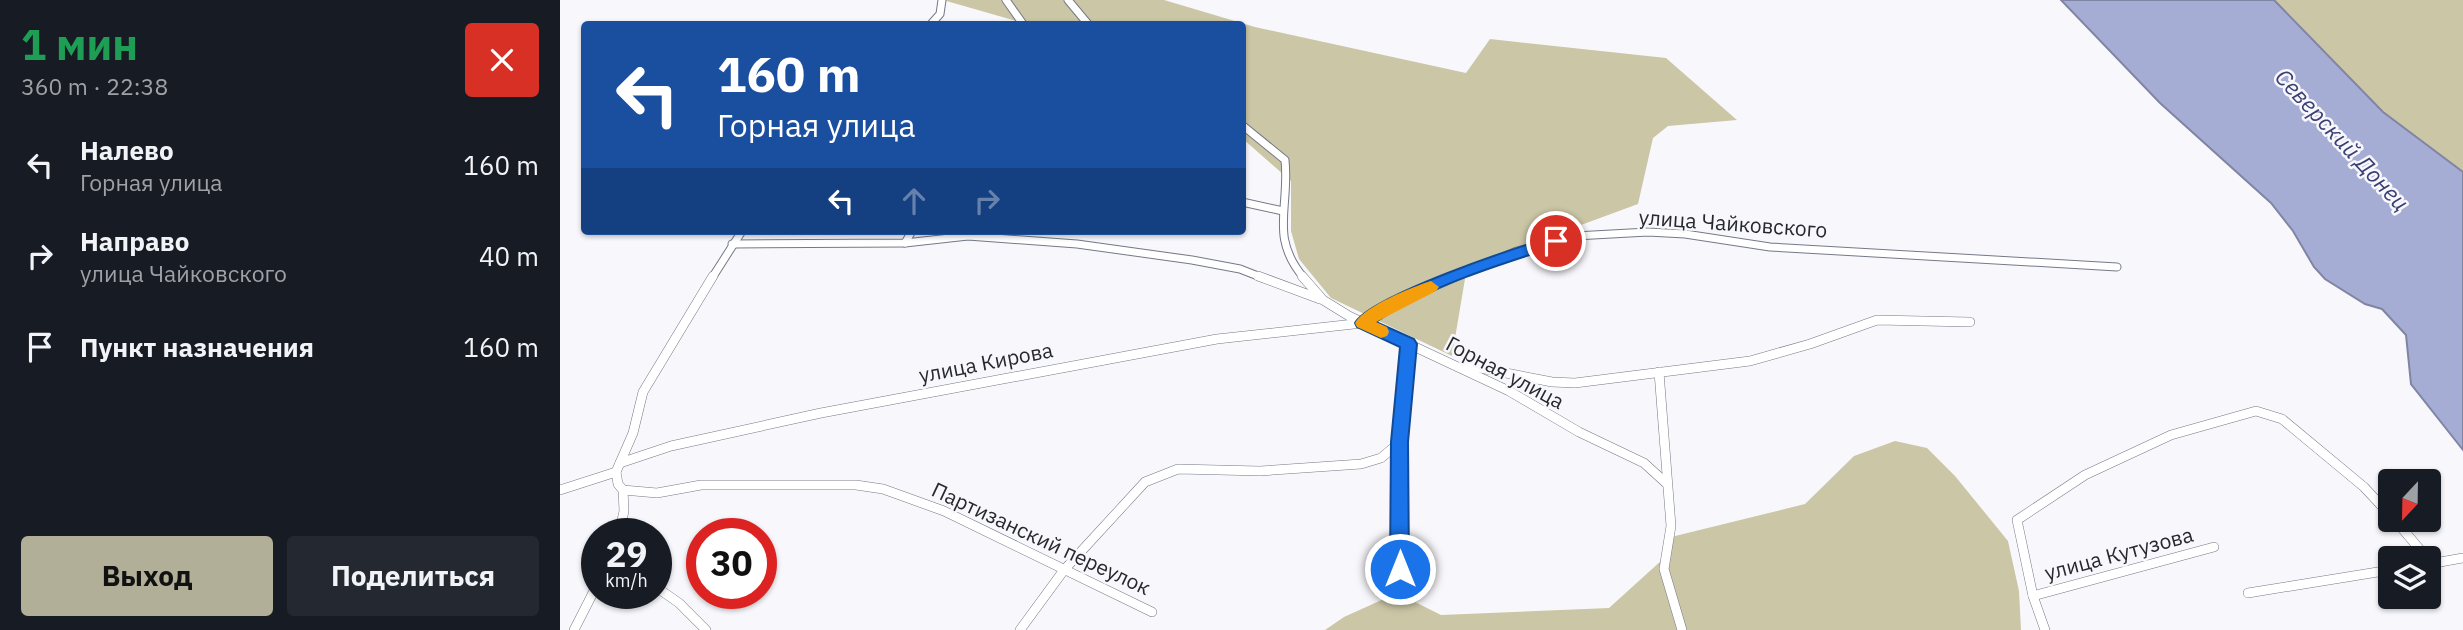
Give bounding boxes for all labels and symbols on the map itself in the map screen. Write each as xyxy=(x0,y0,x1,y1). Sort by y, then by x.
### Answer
water label: Северский Донец xyxy=(2269,62,2416,217)
street label: улица Чайковского xyxy=(1638,202,1828,244)
pin xyxy=(1526,211,1586,271)
street label: Горная улица xyxy=(1441,329,1570,415)
street label: улица Кирова xyxy=(916,335,1055,389)
north arrow xyxy=(2378,469,2441,532)
street label: Партизанский переулок xyxy=(928,475,1155,601)
speed limit sign: 30 xyxy=(686,518,777,609)
street label: улица Кутузова xyxy=(2041,520,2196,586)
position arrow xyxy=(1363,532,1437,606)

